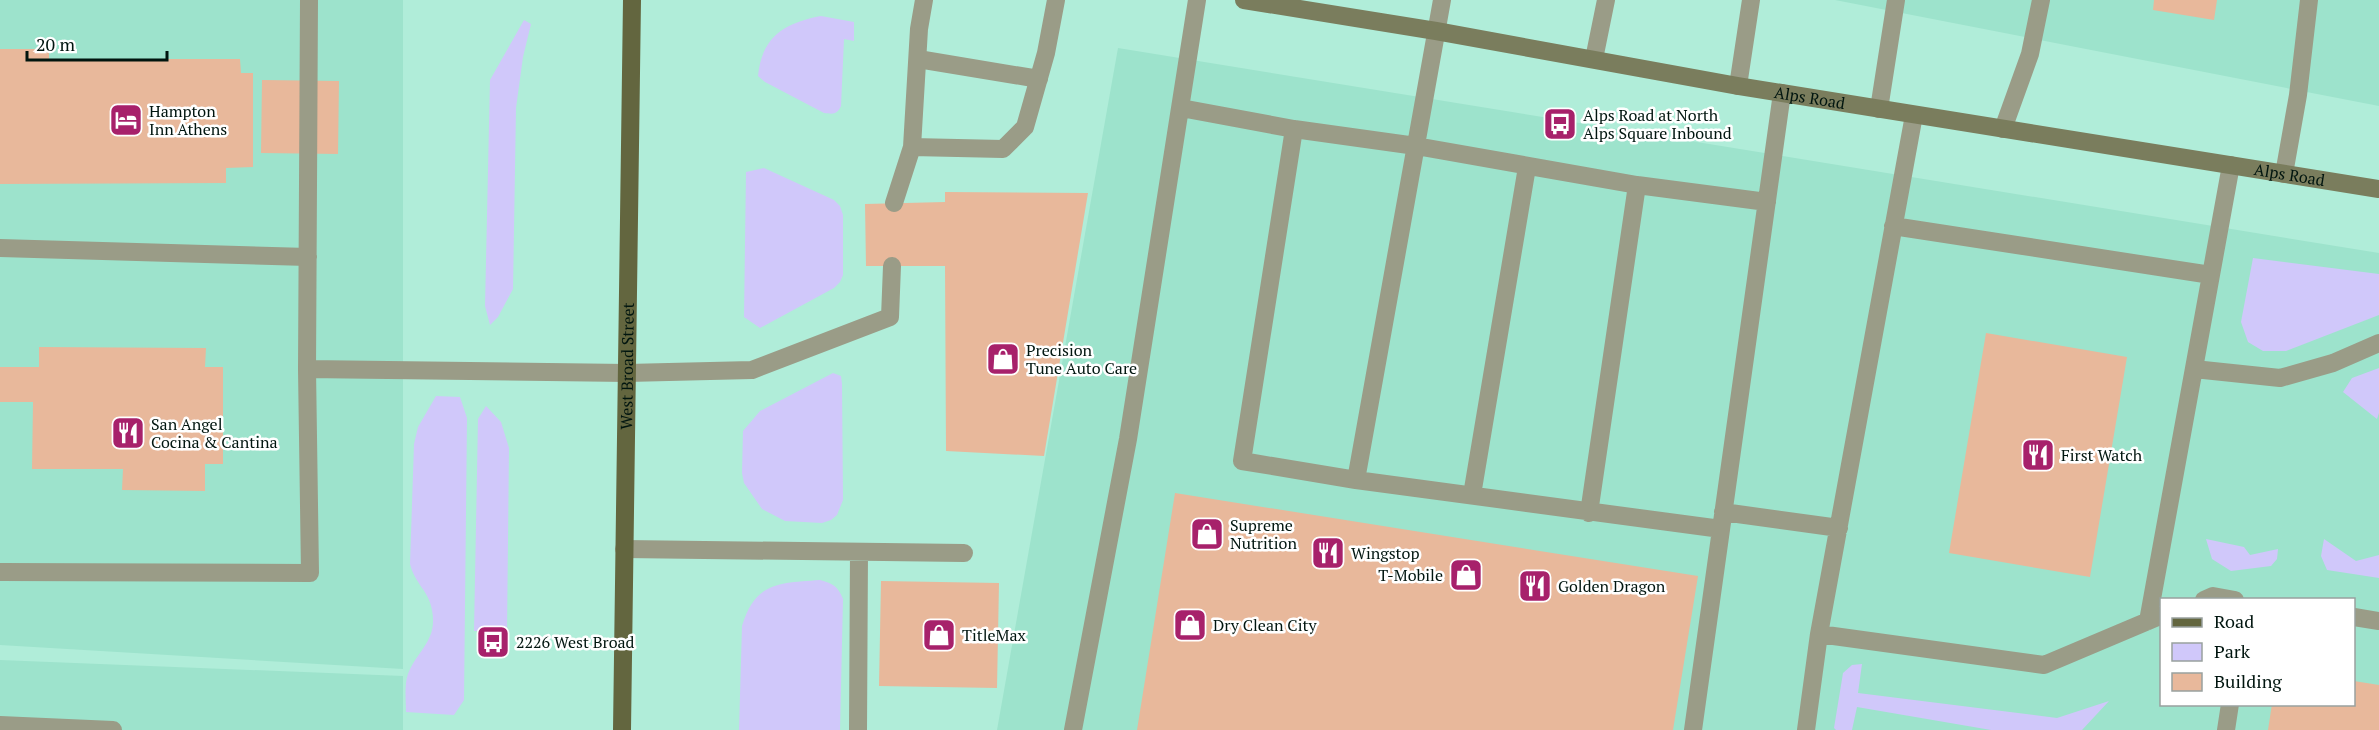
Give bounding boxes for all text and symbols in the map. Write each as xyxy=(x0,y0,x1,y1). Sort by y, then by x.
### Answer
scale bar xyxy=(27,24,166,62)
text: 20 m xyxy=(36,32,76,56)
street label: Alps Road xyxy=(1773,81,1847,114)
place label: Hampton Inn Athens xyxy=(149,100,227,140)
hotel icon: Hampton Inn Athens xyxy=(108,102,144,138)
place label: Alps Road at North Alps Square Inbound xyxy=(1583,104,1732,144)
bus stop icon: Alps Road at North Alps Square Inbound xyxy=(1542,106,1578,142)
street label: Alps Road xyxy=(2252,158,2327,191)
street label: West Broad Street xyxy=(615,302,639,430)
place label: Precision Tune Auto Care xyxy=(1026,339,1137,379)
shop icon: Precision Tune Auto Care xyxy=(985,341,1021,377)
place label: San Angel Cocina & Cantina xyxy=(151,413,278,453)
restaurant icon: San Angel Cocina & Cantina xyxy=(110,415,146,451)
restaurant icon: First Watch xyxy=(2020,437,2056,473)
place label: First Watch xyxy=(2061,444,2143,466)
place label: Supreme Nutrition xyxy=(1230,514,1297,554)
shop icon: Supreme Nutrition xyxy=(1189,516,1225,552)
restaurant icon: Wingstop xyxy=(1310,535,1346,571)
place label: Wingstop xyxy=(1351,542,1419,564)
shop icon: T-Mobile xyxy=(1448,557,1484,593)
place label: T-Mobile xyxy=(1378,564,1443,586)
restaurant icon: Golden Dragon xyxy=(1517,568,1553,604)
place label: Golden Dragon xyxy=(1558,575,1666,597)
legend xyxy=(2160,598,2355,706)
shop icon: Dry Clean City xyxy=(1172,607,1208,643)
text: Road xyxy=(2214,609,2254,633)
place label: Dry Clean City xyxy=(1213,614,1317,636)
shop icon: TitleMax xyxy=(921,617,957,653)
bus stop icon: 2226 West Broad xyxy=(475,624,511,660)
place label: TitleMax xyxy=(962,624,1026,646)
place label: 2226 West Broad xyxy=(516,631,635,653)
text: Park xyxy=(2214,639,2251,663)
text: Building xyxy=(2214,669,2282,693)

